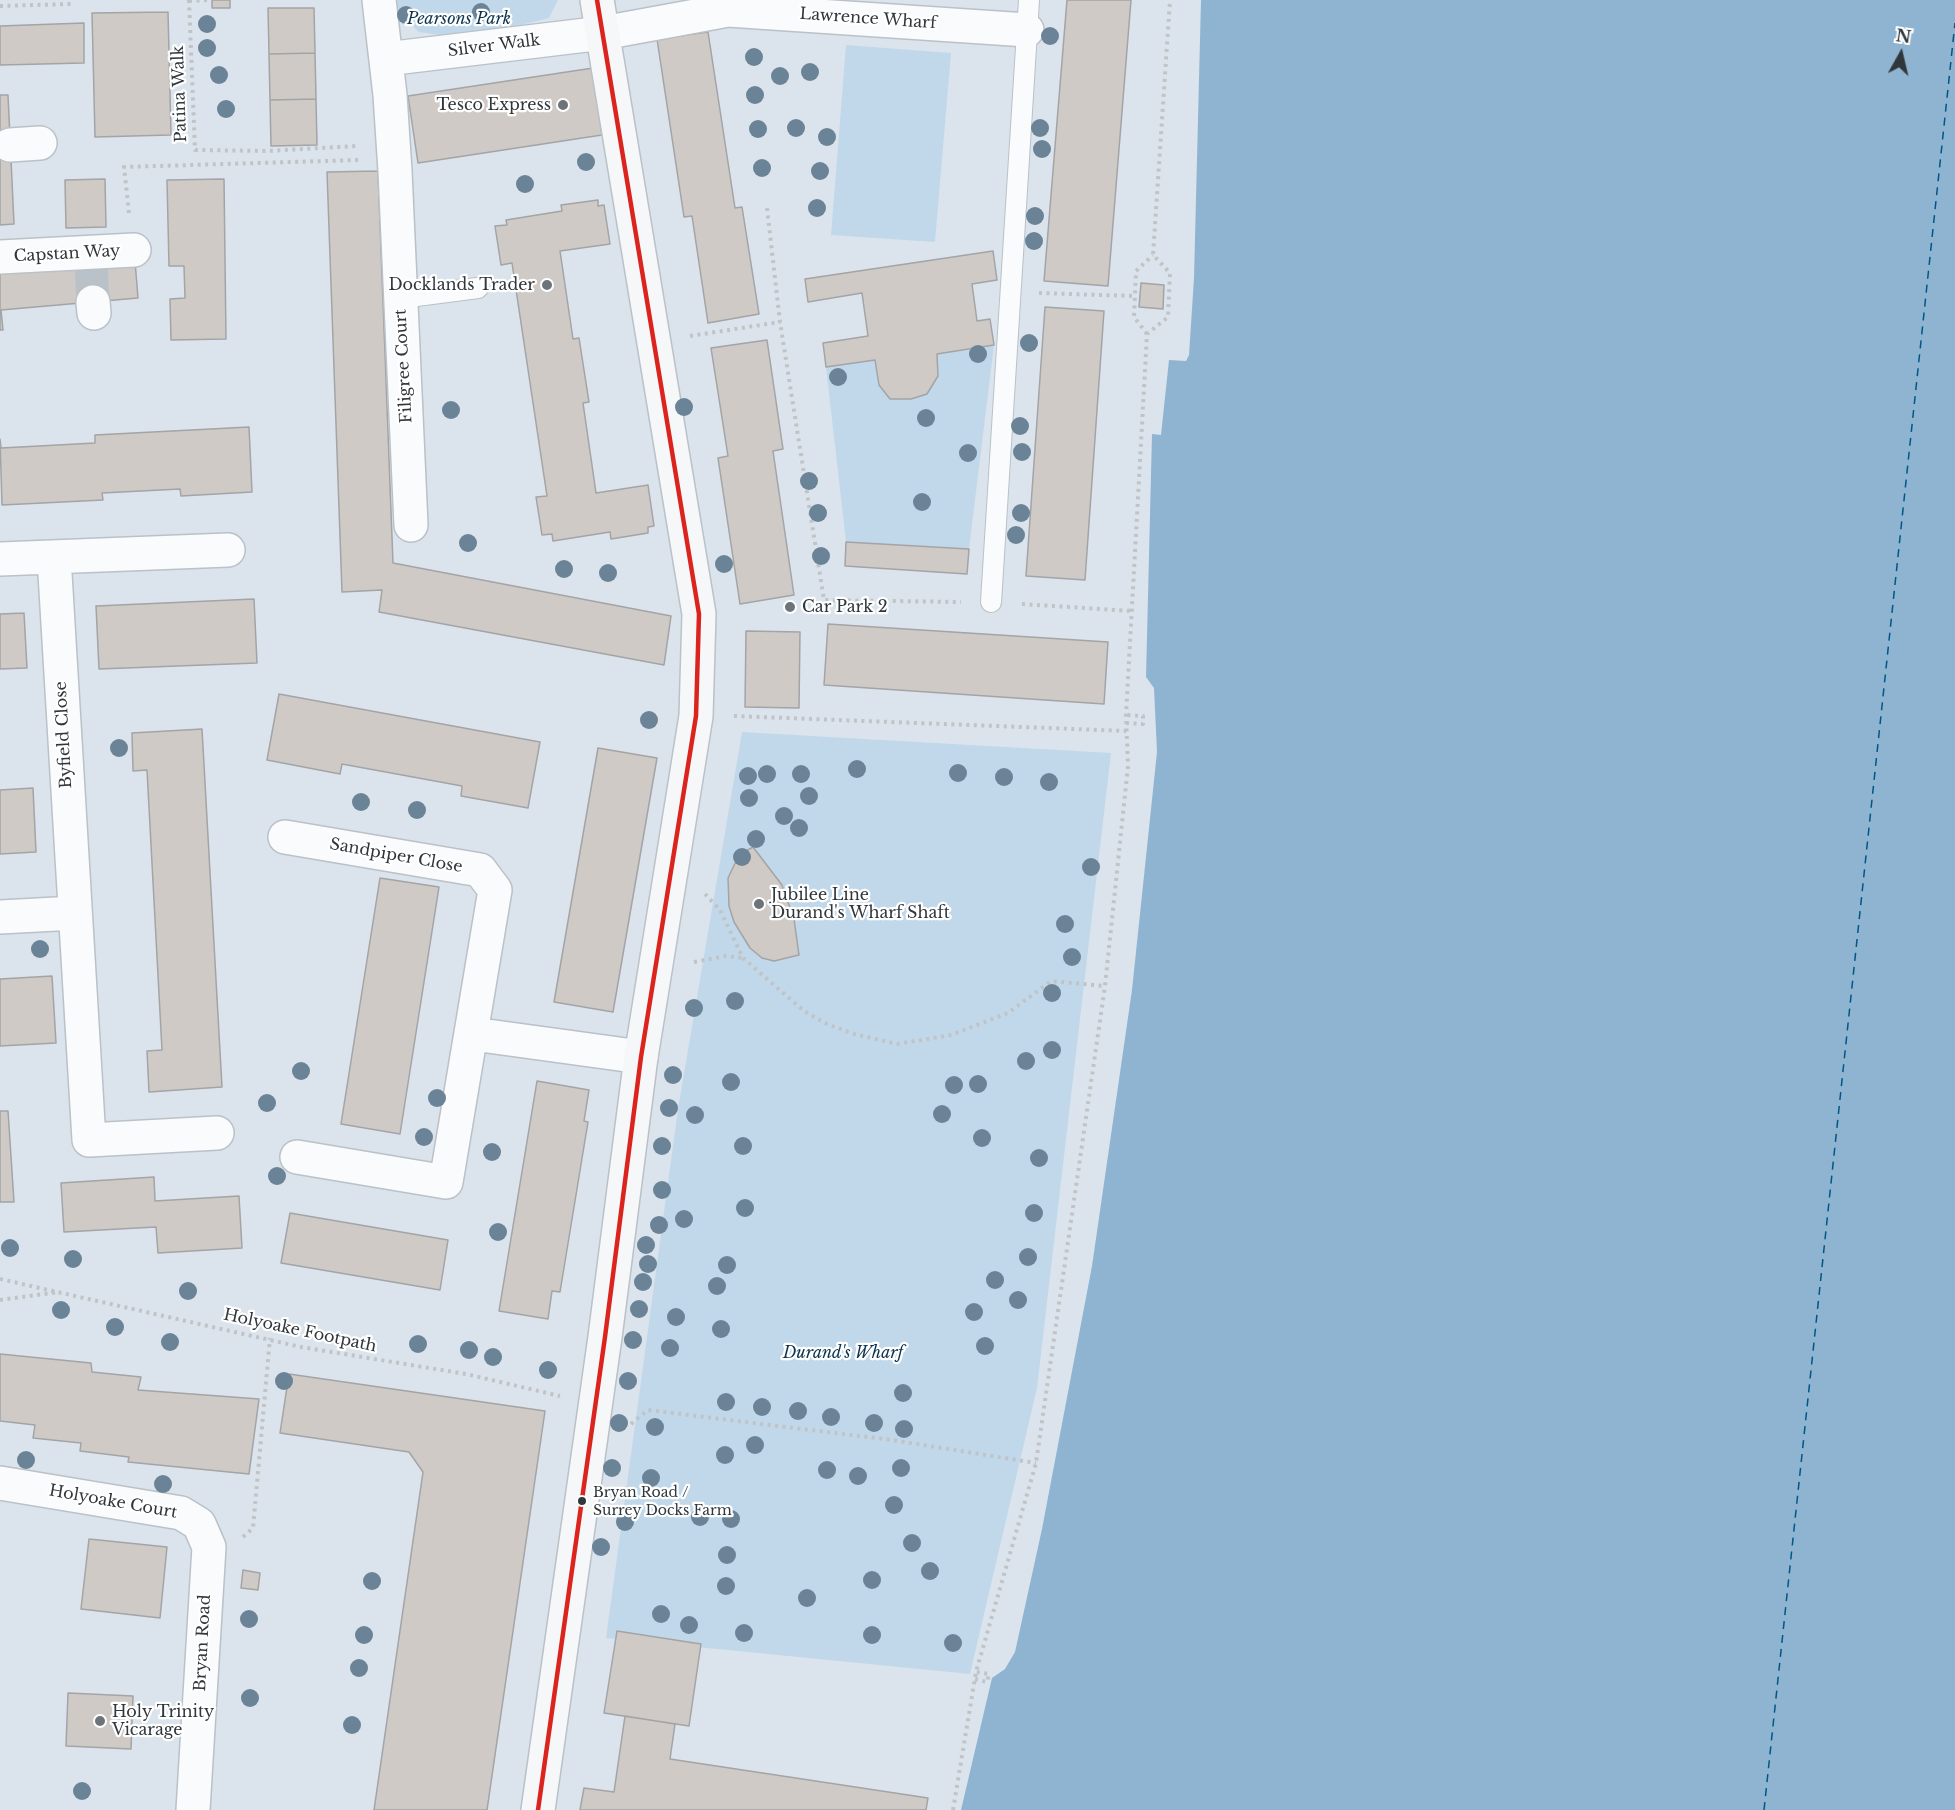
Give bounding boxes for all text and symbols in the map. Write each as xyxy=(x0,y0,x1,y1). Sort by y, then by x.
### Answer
street label: Lawrence Wharf xyxy=(799,5,937,33)
park label: Pearsons Park xyxy=(407,9,511,29)
north arrow xyxy=(1871,24,1931,84)
text: N xyxy=(1895,25,1912,47)
street label: Silver Walk xyxy=(447,31,541,61)
street label: Patina Walk xyxy=(169,45,191,143)
place label: Tesco Express xyxy=(436,95,551,115)
marker: Tesco Express xyxy=(556,98,570,112)
street label: Capstan Way xyxy=(13,242,121,266)
place label: Docklands Trader xyxy=(388,275,535,295)
marker: Docklands Trader xyxy=(540,278,554,292)
street label: Filigree Court xyxy=(391,308,417,424)
place label: Car Park 2 xyxy=(802,597,888,617)
marker: Car Park 2 xyxy=(783,600,797,614)
street label: Byfield Close xyxy=(52,681,76,789)
street label: Sandpiper Close xyxy=(328,835,464,877)
place label: Jubilee Line Durand's Wharf Shaft xyxy=(771,885,950,923)
marker: Jubilee Line Durand's Wharf Shaft xyxy=(752,897,766,911)
street label: Holyoake Footpath xyxy=(222,1305,378,1357)
park label: Durand's Wharf xyxy=(783,1343,903,1363)
street label: Holyoake Court xyxy=(47,1481,179,1523)
place label: Bryan Road / Surrey Docks Farm xyxy=(593,1485,732,1518)
marker: Bryan Road / Surrey Docks Farm xyxy=(576,1495,588,1507)
street label: Bryan Road xyxy=(191,1594,215,1692)
place label: Holy Trinity Vicarage xyxy=(112,1702,214,1740)
marker: Holy Trinity Vicarage xyxy=(93,1714,107,1728)

